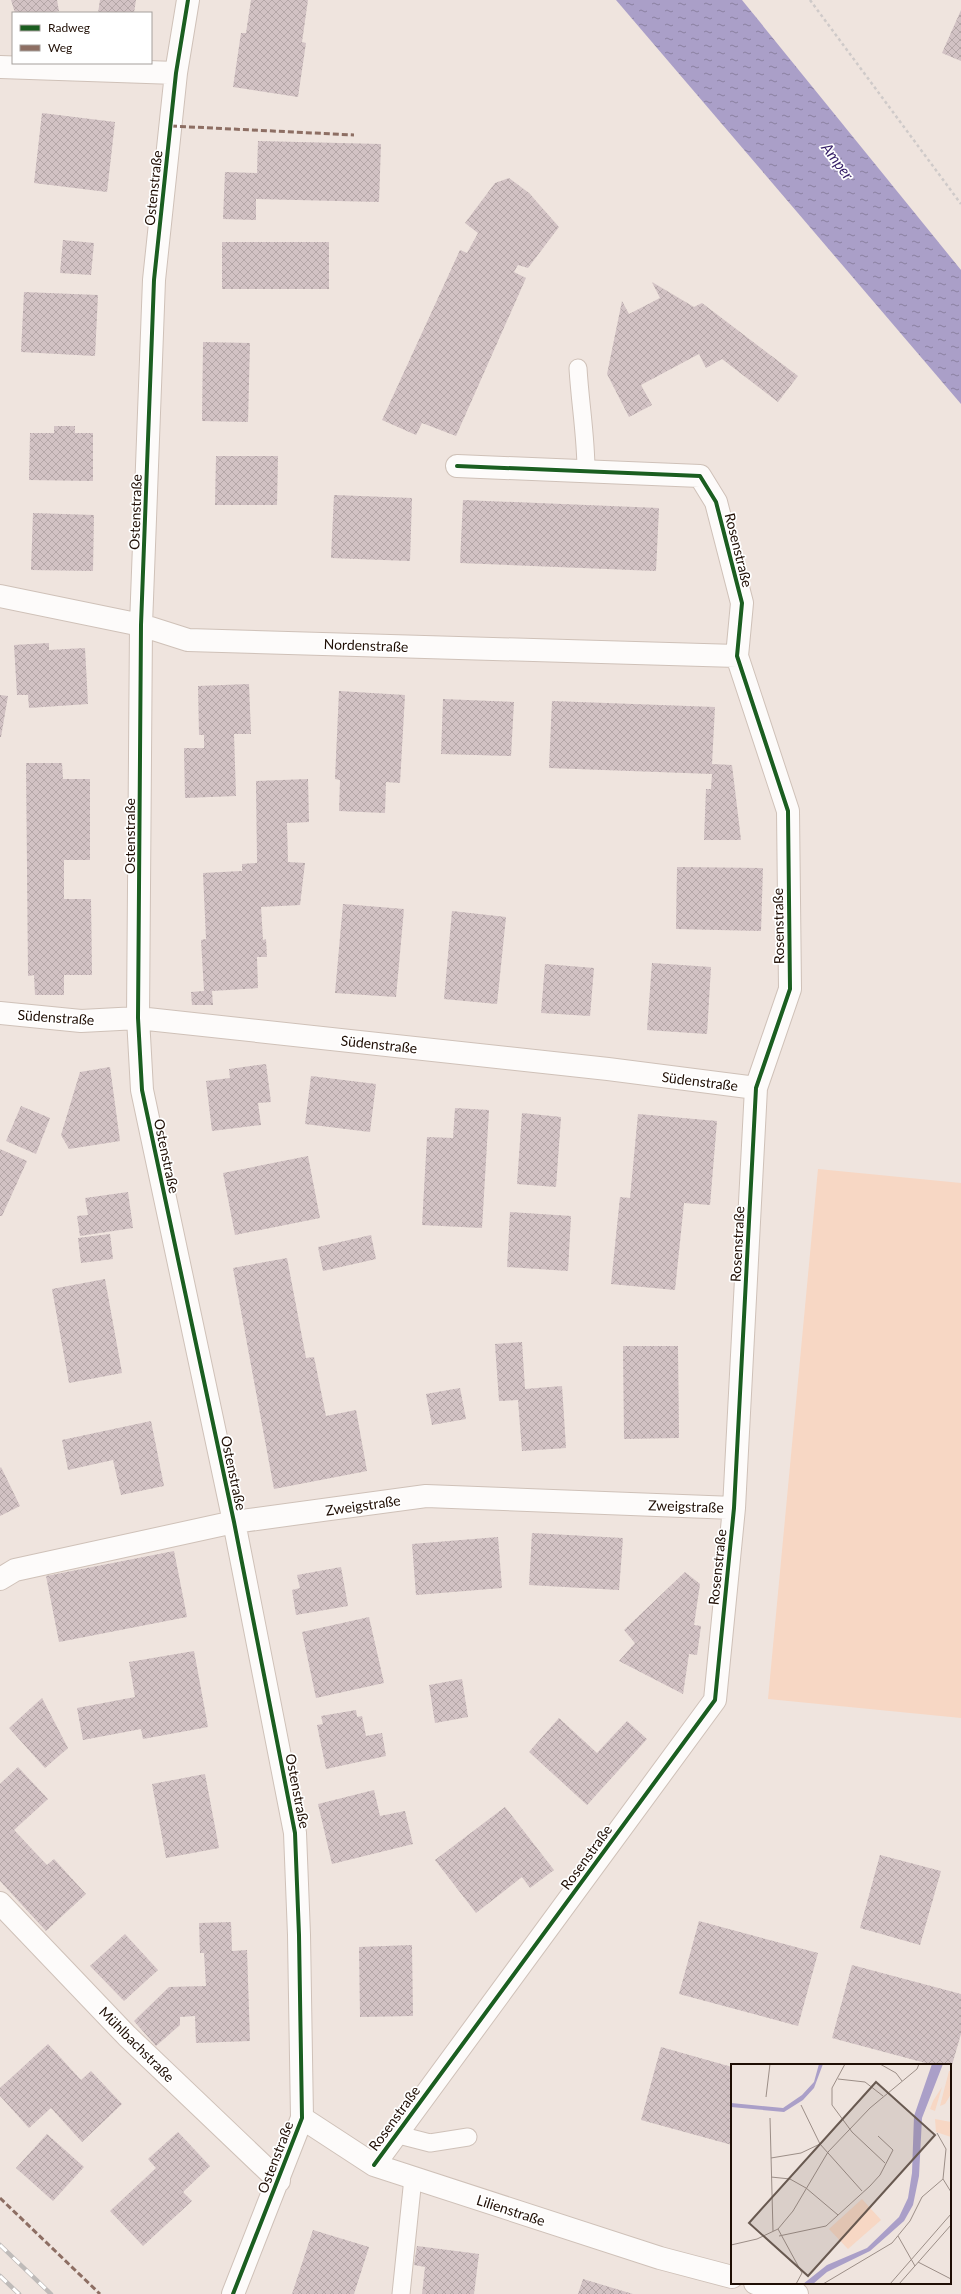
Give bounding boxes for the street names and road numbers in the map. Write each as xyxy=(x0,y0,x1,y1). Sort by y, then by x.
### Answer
street label: Ostenstraße xyxy=(141,149,165,227)
street label: Ostenstraße xyxy=(125,474,145,550)
street label: Rosenstraße xyxy=(722,511,756,589)
street label: Nordenstraße xyxy=(323,635,409,655)
street label: Ostenstraße xyxy=(121,798,138,874)
street label: Rosenstraße xyxy=(769,888,787,964)
street label: Südenstraße xyxy=(17,1006,95,1028)
street label: Südenstraße xyxy=(340,1032,418,1056)
street label: Südenstraße xyxy=(661,1068,739,1094)
street label: Ostenstraße xyxy=(151,1117,183,1195)
street label: Rosenstraße xyxy=(727,1206,747,1282)
street label: Ostenstraße xyxy=(218,1434,250,1512)
street label: Zweigstraße xyxy=(324,1491,402,1519)
street label: Zweigstraße xyxy=(648,1496,724,1516)
street label: Rosenstraße xyxy=(705,1528,729,1606)
street label: Ostenstraße xyxy=(282,1752,314,1830)
street label: Rosenstraße xyxy=(557,1821,615,1893)
street label: Mühlbachstraße xyxy=(96,2003,178,2085)
street label: Rosenstraße xyxy=(365,2082,423,2154)
street label: Ostenstraße xyxy=(253,2119,297,2195)
street label: Lilienstraße xyxy=(475,2191,547,2229)

